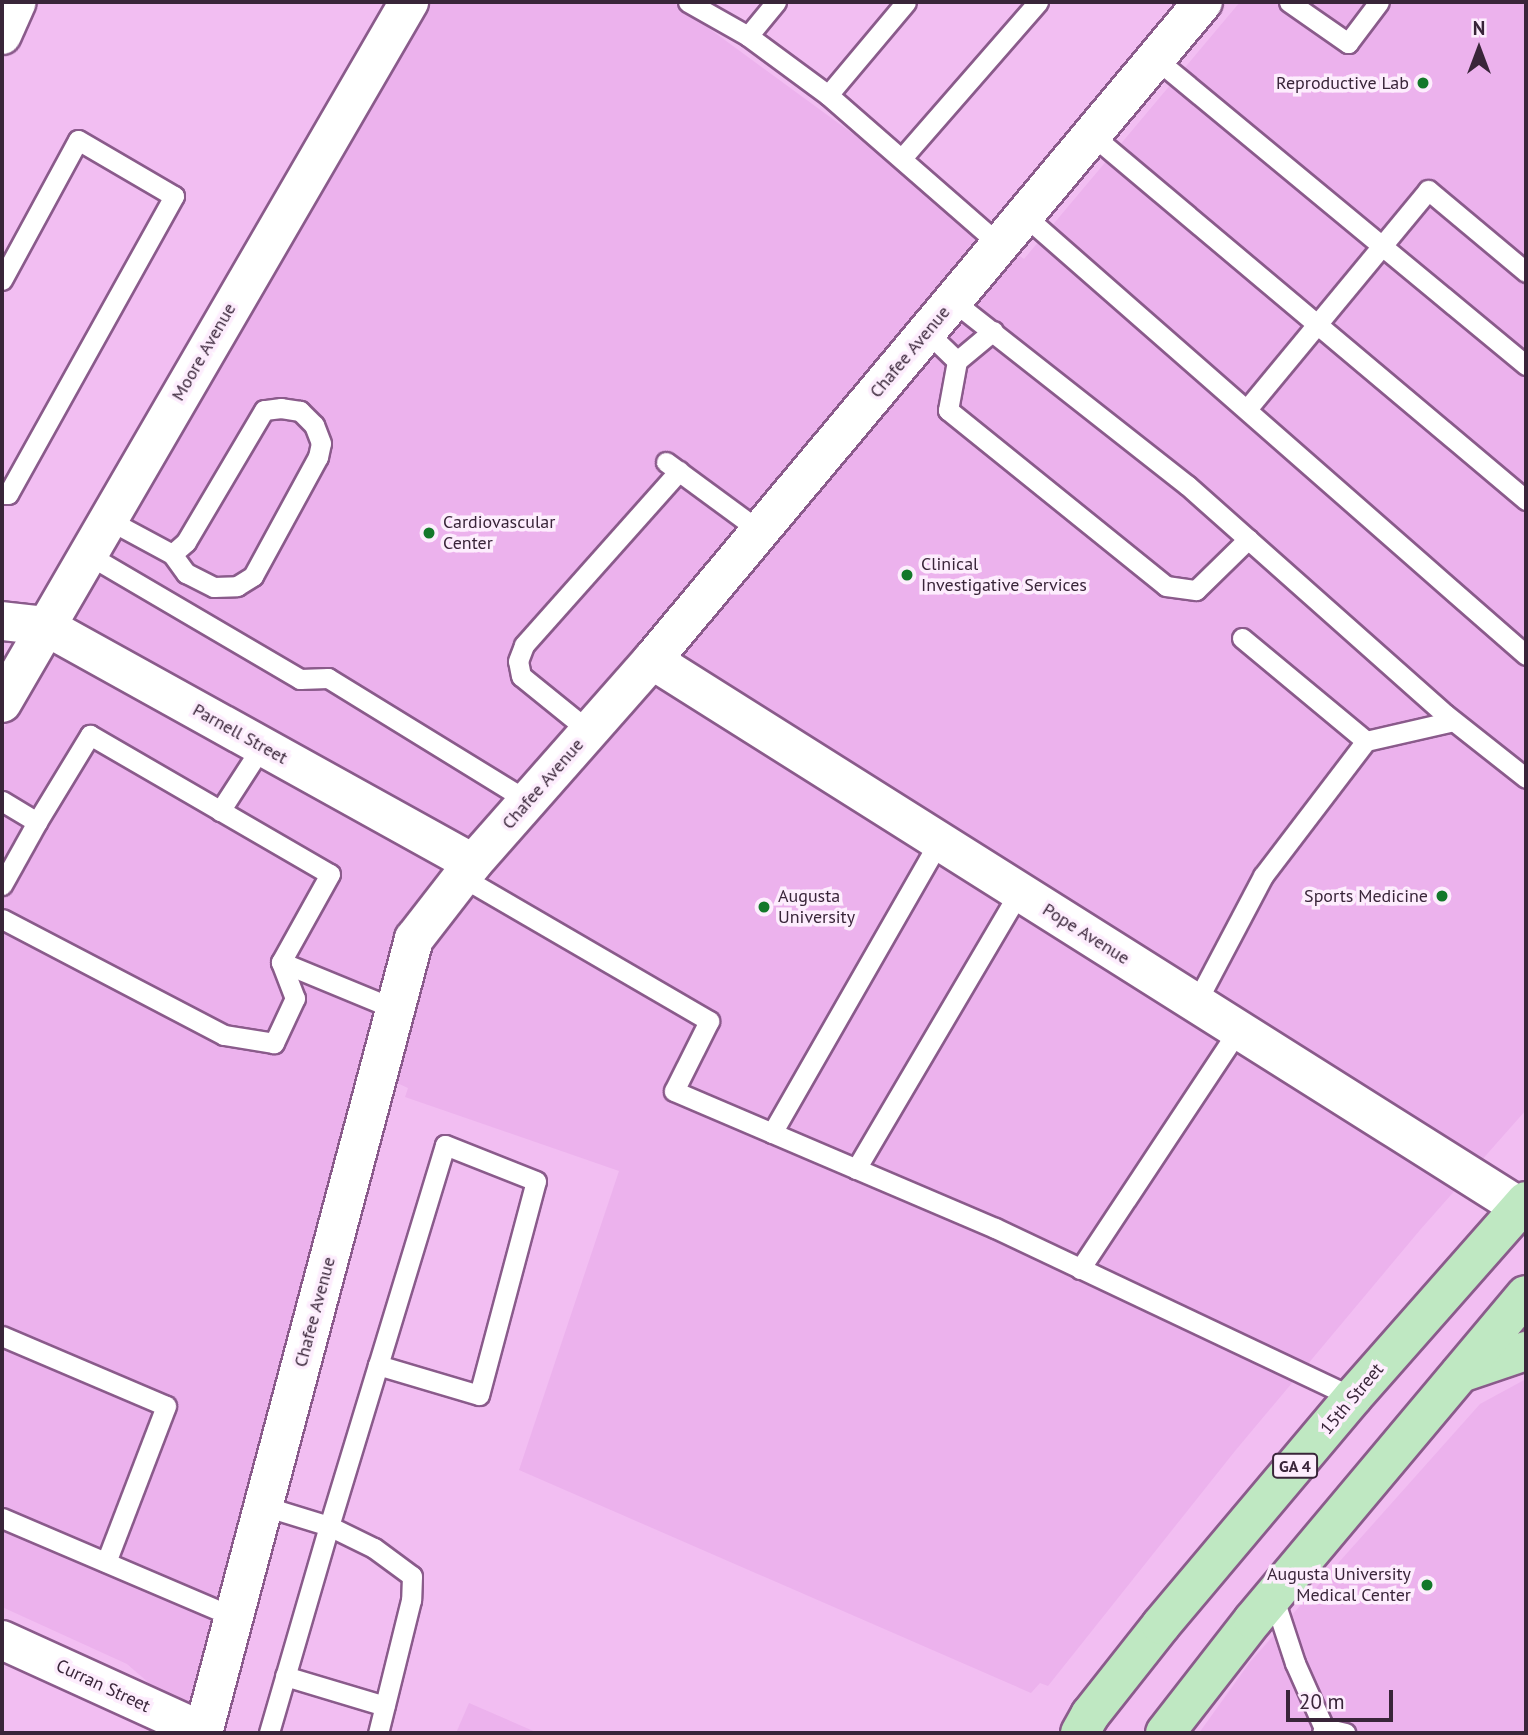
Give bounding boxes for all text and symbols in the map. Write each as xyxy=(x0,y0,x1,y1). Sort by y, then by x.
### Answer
north arrow xyxy=(1444,14,1514,84)
text: N xyxy=(1473,16,1485,40)
place label: Reproductive Lab xyxy=(1276,72,1409,94)
marker: Reproductive Lab xyxy=(1415,75,1431,91)
street label: Moore Avenue xyxy=(167,299,241,405)
street label: Chafee Avenue xyxy=(865,302,955,402)
place label: Cardiovascular Center xyxy=(443,512,555,554)
marker: Cardiovascular Center xyxy=(421,525,437,541)
place label: Clinical Investigative Services xyxy=(921,554,1087,596)
marker: Clinical Investigative Services xyxy=(899,567,915,583)
street label: Parnell Street xyxy=(189,699,291,769)
street label: Chafee Avenue xyxy=(498,734,588,834)
place label: Sports Medicine xyxy=(1304,885,1428,907)
place label: Augusta University xyxy=(778,886,855,928)
marker: Sports Medicine xyxy=(1434,888,1450,904)
marker: Augusta University xyxy=(756,899,772,915)
street label: Pope Avenue xyxy=(1038,899,1134,969)
street label: Chafee Avenue xyxy=(290,1254,340,1370)
street label: 15th Street xyxy=(1316,1359,1388,1439)
road number: GA 4 xyxy=(1270,1454,1320,1478)
place label: Augusta University Medical Center xyxy=(1267,1564,1411,1606)
marker: Augusta University Medical Center xyxy=(1417,1575,1437,1595)
street label: Curran Street xyxy=(52,1655,154,1717)
scale bar xyxy=(1290,1676,1397,1720)
text: 20 m xyxy=(1299,1688,1345,1715)

